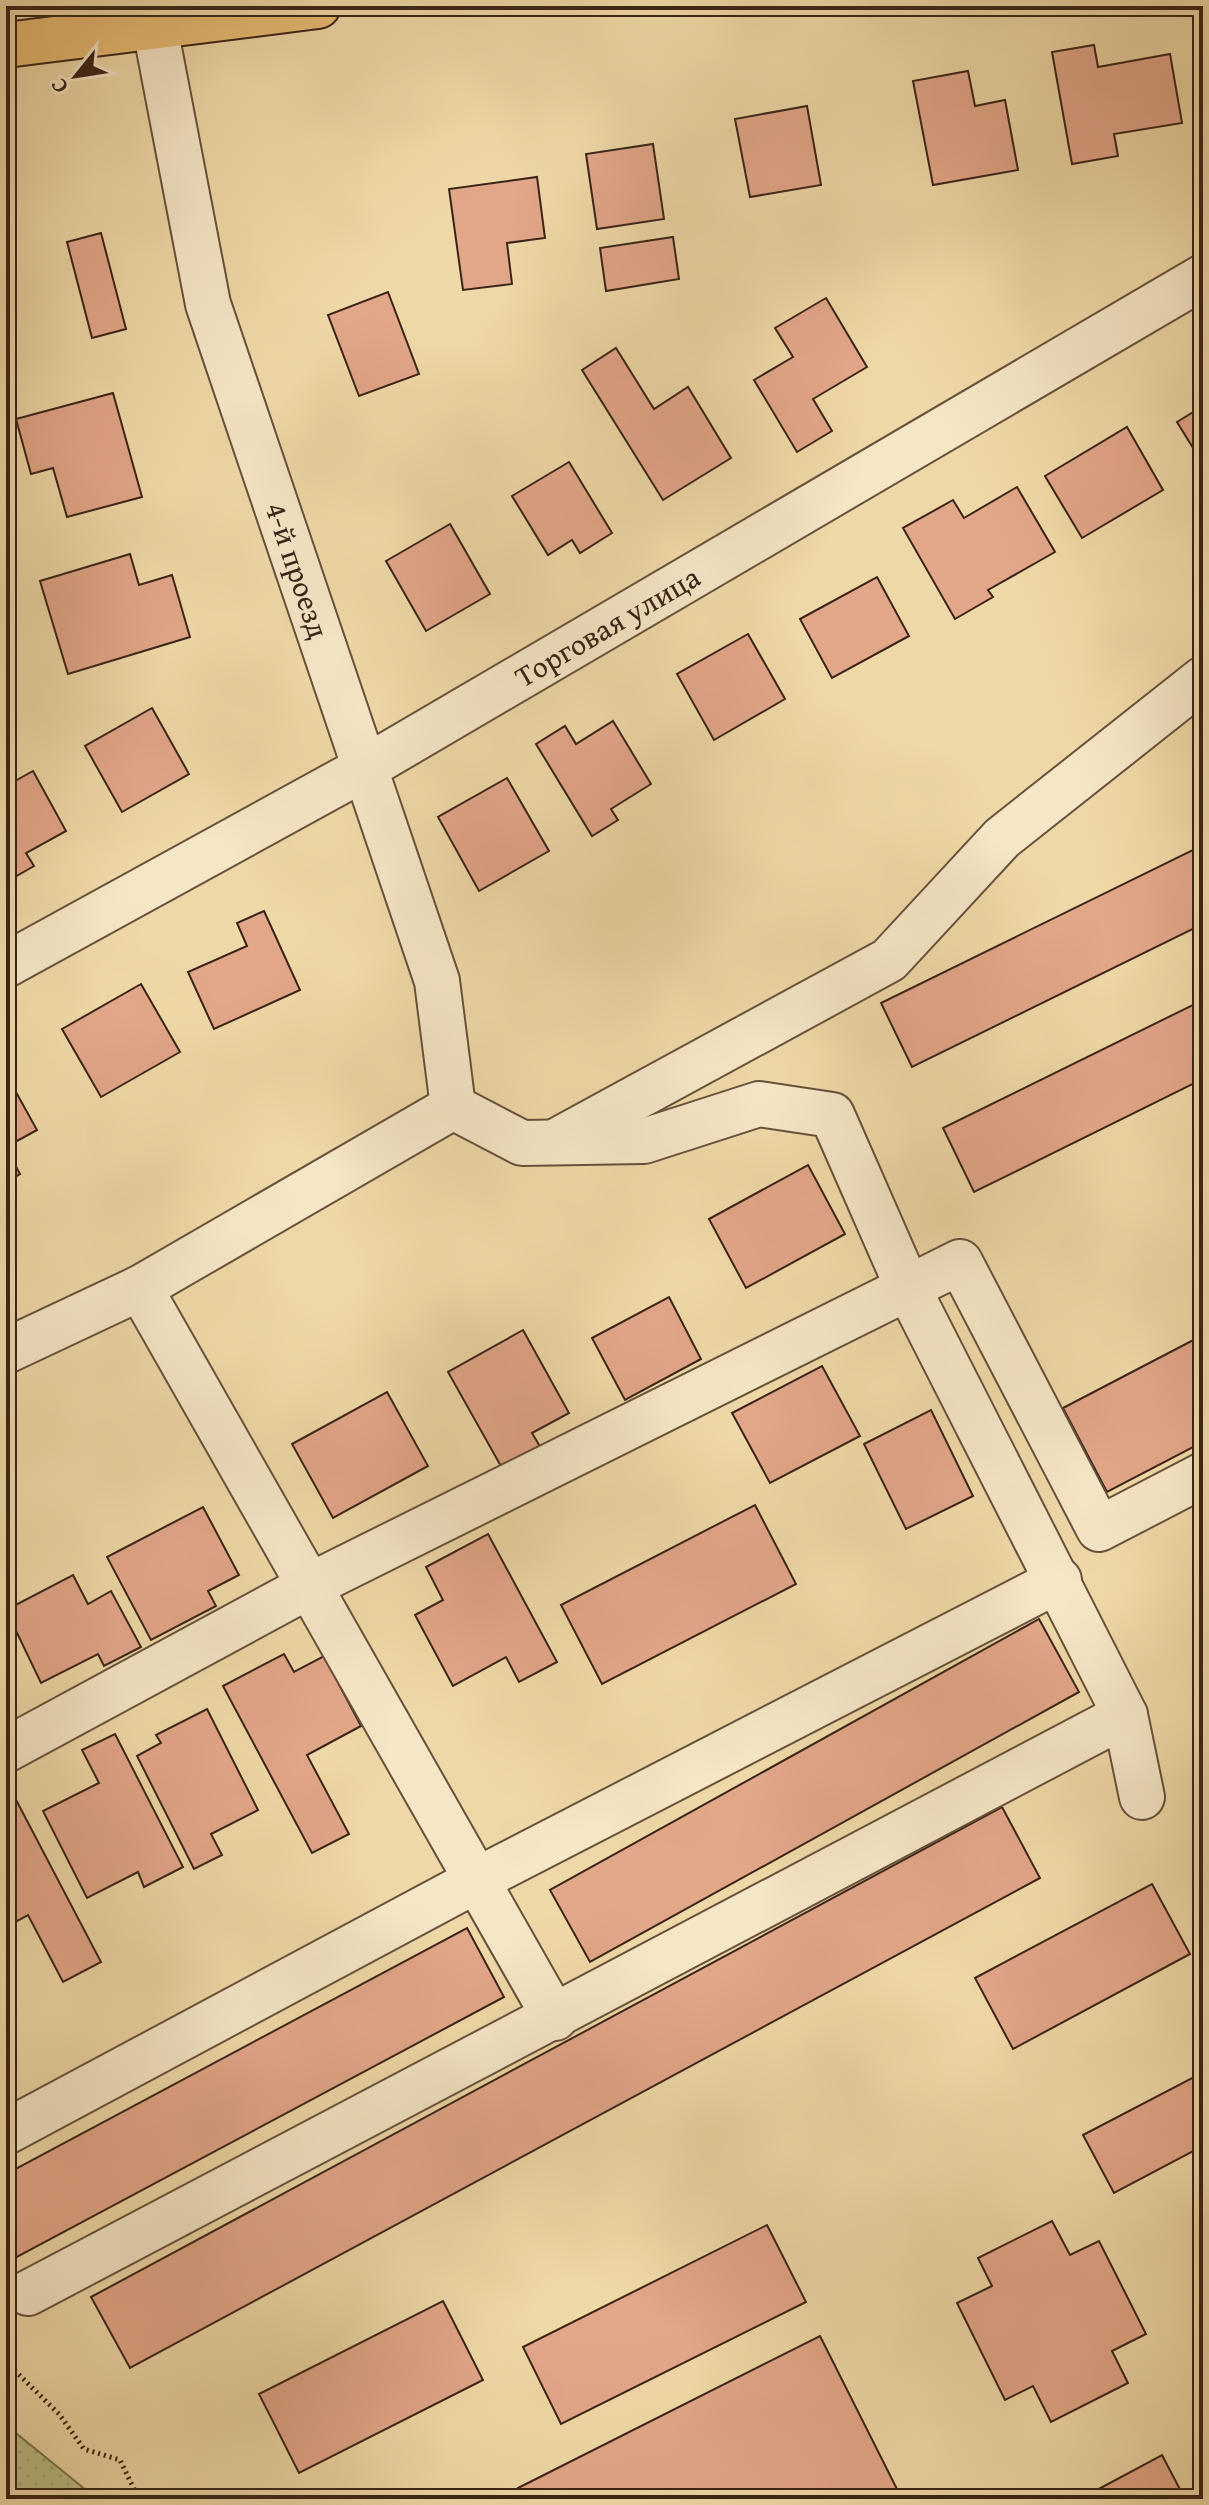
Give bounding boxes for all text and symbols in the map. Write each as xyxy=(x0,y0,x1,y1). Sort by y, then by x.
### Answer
north arrow xyxy=(36,36,116,116)
text: С xyxy=(42,73,76,99)
street label: 4-й проезд xyxy=(255,496,341,644)
street label: Торговая улица xyxy=(506,554,709,698)

